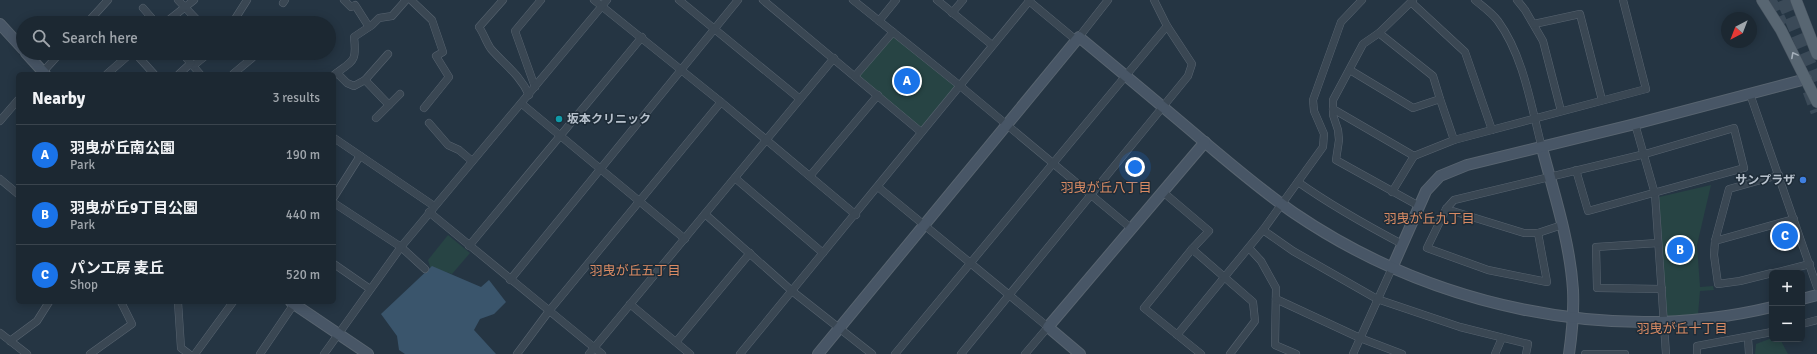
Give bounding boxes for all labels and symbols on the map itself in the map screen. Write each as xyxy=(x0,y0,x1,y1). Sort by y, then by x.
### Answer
north arrow xyxy=(1721,12,1757,48)
one-way arrow xyxy=(1791,52,1798,59)
pin: A xyxy=(894,66,920,96)
place label: 坂本クリニック xyxy=(567,112,651,127)
marker: 坂本クリニック xyxy=(554,114,564,124)
your location xyxy=(1125,157,1145,177)
place label: サンプラザ xyxy=(1735,173,1795,188)
marker: サンプラザ xyxy=(1798,175,1808,185)
district label: 羽曳が丘八丁目 xyxy=(1060,180,1152,196)
district label: 羽曳が丘九丁目 xyxy=(1383,211,1475,227)
pin: C xyxy=(1772,221,1798,251)
pin: B xyxy=(1667,235,1693,265)
district label: 羽曳が丘五丁目 xyxy=(589,263,681,279)
district label: 羽曳が丘十丁目 xyxy=(1636,321,1728,337)

